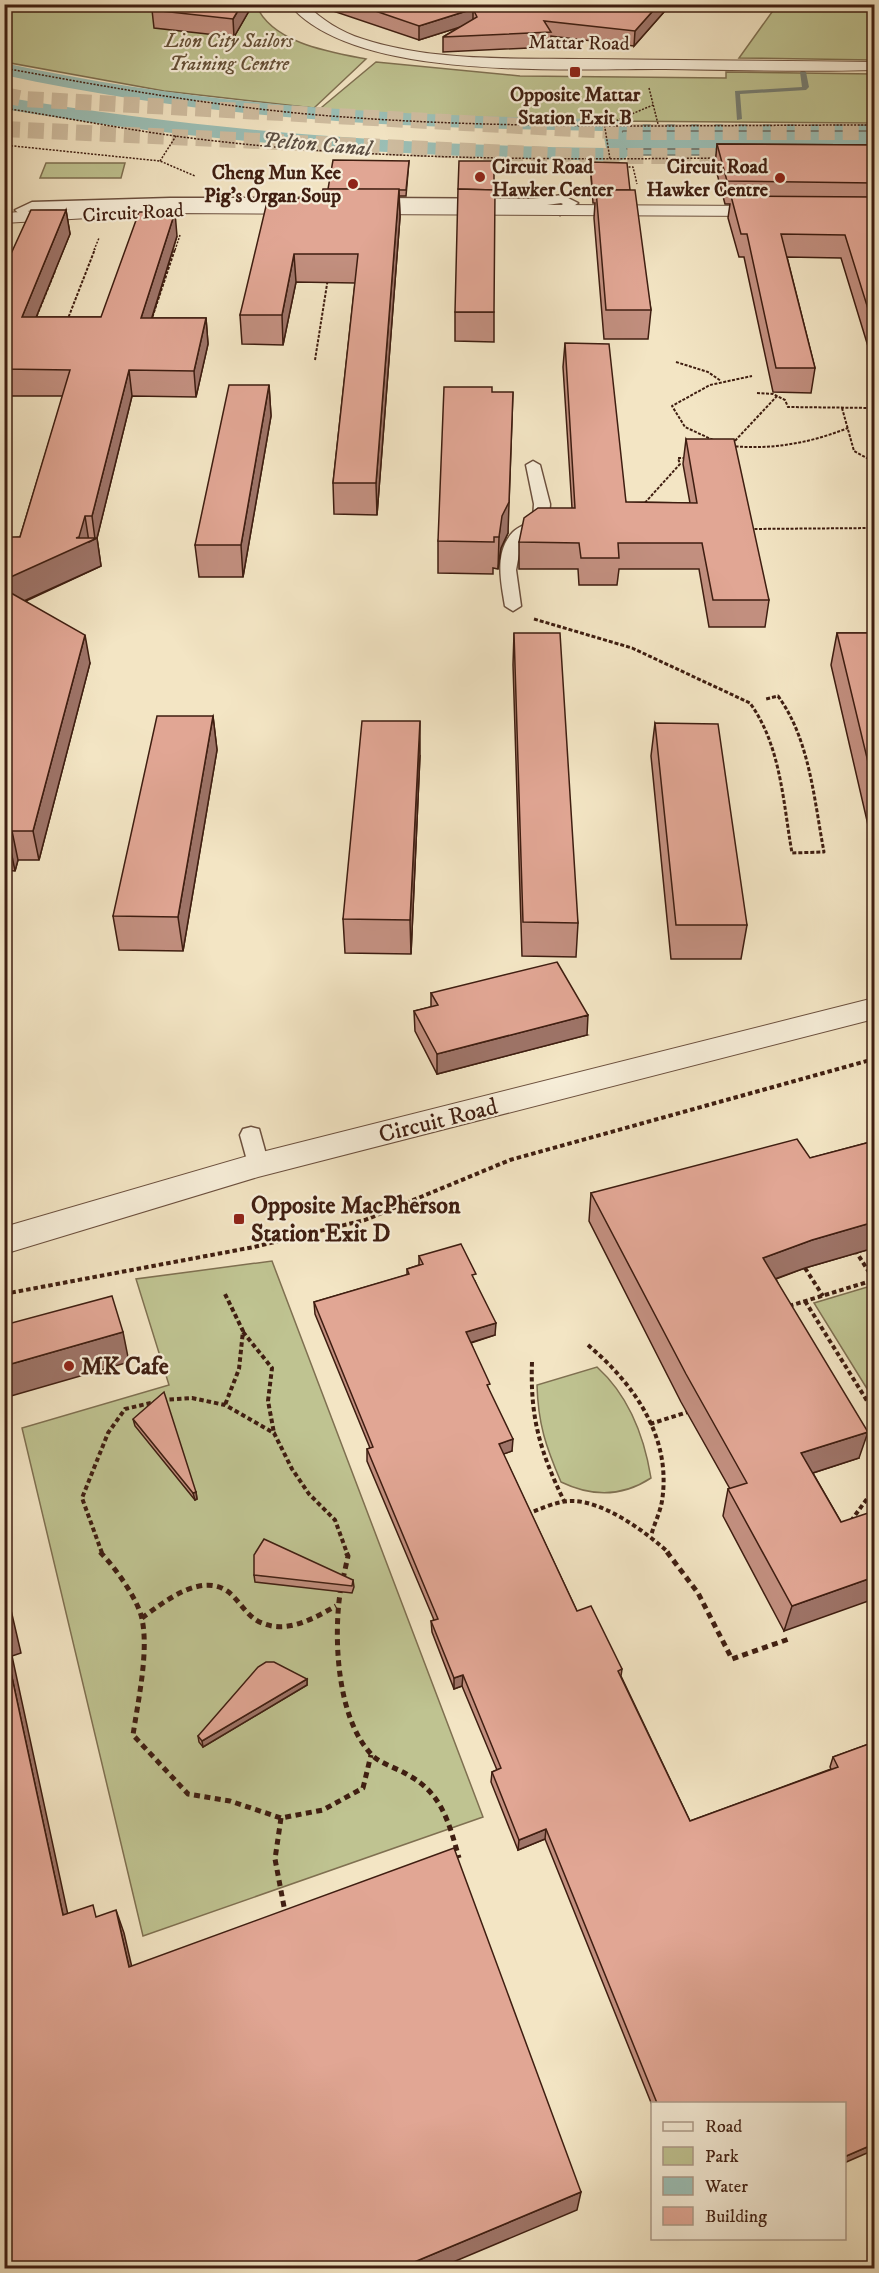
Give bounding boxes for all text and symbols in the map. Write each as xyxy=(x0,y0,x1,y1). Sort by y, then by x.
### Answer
park label: Lion City Sailors Training Centre xyxy=(164,29,294,77)
street label: Mattar Road xyxy=(528,30,630,57)
marker: Opposite Mattar Station Exit B xyxy=(568,65,582,79)
place label: Opposite Mattar Station Exit B xyxy=(510,83,641,131)
water label: Pelton Canal xyxy=(261,126,375,163)
place label: Circuit Road Hawker Center xyxy=(492,155,614,203)
place label: Circuit Road Hawker Centre xyxy=(646,155,769,203)
place label: Cheng Mun Kee Pig's Organ Soup xyxy=(204,161,342,209)
marker: Circuit Road Hawker Center xyxy=(473,170,487,184)
marker: Circuit Road Hawker Centre xyxy=(773,171,787,185)
marker: Cheng Mun Kee Pig's Organ Soup xyxy=(346,177,360,191)
street label: Circuit Road xyxy=(82,198,184,229)
street label: Circuit Road xyxy=(376,1092,501,1150)
place label: Opposite MacPherson Station Exit D xyxy=(251,1191,461,1249)
marker: Opposite MacPherson Station Exit D xyxy=(232,1212,246,1226)
place label: MK Cafe xyxy=(81,1352,169,1382)
marker: MK Cafe xyxy=(62,1359,76,1373)
legend xyxy=(651,2102,846,2240)
text: Road xyxy=(705,2116,742,2138)
text: Park xyxy=(705,2146,739,2168)
text: Water xyxy=(704,2176,748,2198)
text: Building xyxy=(705,2206,767,2228)

